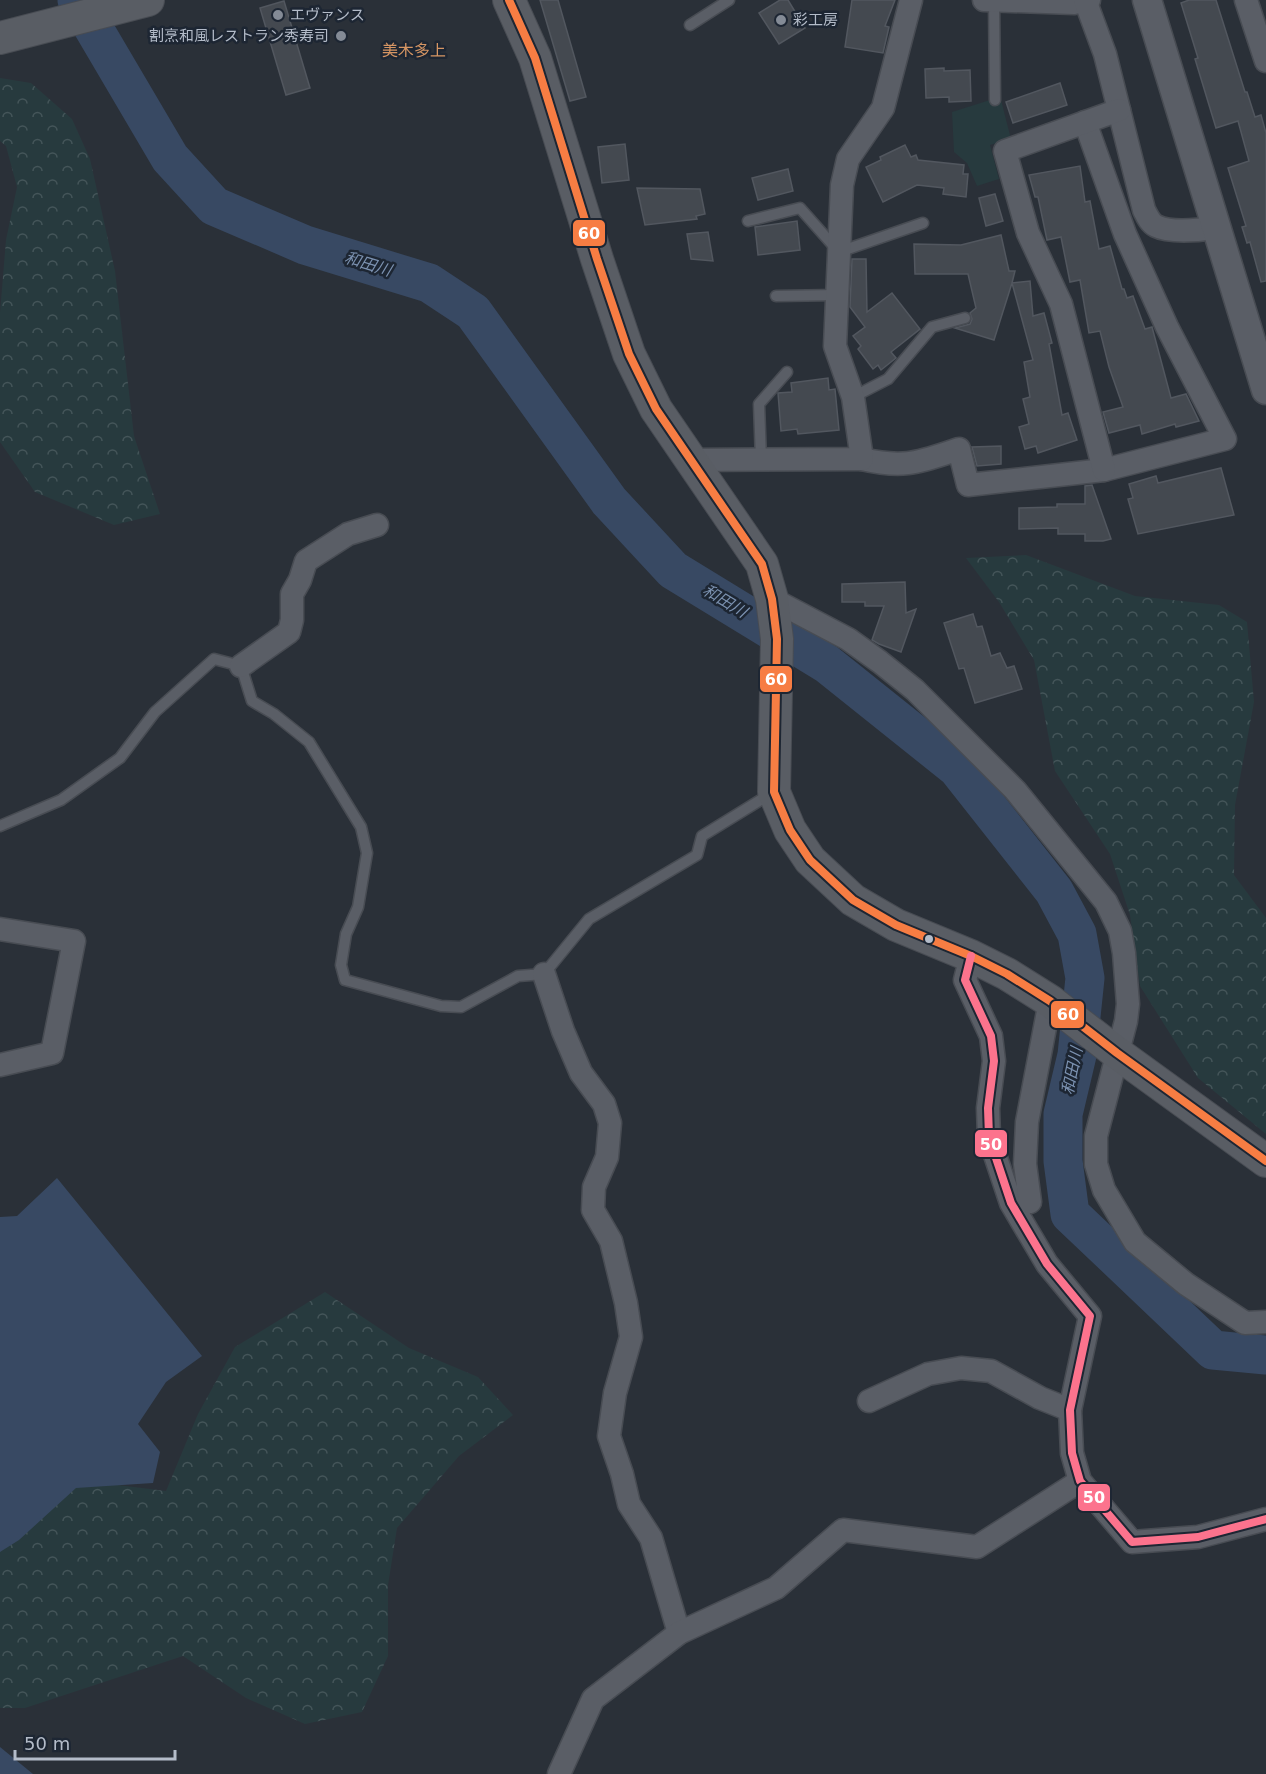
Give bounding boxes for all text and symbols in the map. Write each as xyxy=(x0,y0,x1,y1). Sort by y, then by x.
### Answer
place label: エヴァンス xyxy=(290,6,365,24)
marker: エヴァンス xyxy=(271,8,285,22)
place label: 彩工房 xyxy=(793,11,838,29)
marker: 彩工房 xyxy=(774,13,788,27)
place label: 割烹和風レストラン秀寿司 xyxy=(149,27,329,45)
marker: 割烹和風レストラン秀寿司 xyxy=(334,29,348,43)
district label: 美木多上 xyxy=(382,41,446,60)
line badge: 60 xyxy=(572,219,606,247)
text: 60 xyxy=(578,224,600,243)
water label: 和田川 xyxy=(342,248,396,281)
water label: 和田川 xyxy=(700,580,752,623)
line badge: 60 xyxy=(759,665,793,693)
text: 60 xyxy=(765,670,787,689)
unlabelled marker xyxy=(923,933,935,945)
line badge: 60 xyxy=(1050,1000,1085,1029)
text: 60 xyxy=(1057,1005,1079,1024)
water label: 和田川 xyxy=(1058,1044,1087,1096)
line badge: 50 xyxy=(974,1129,1008,1158)
text: 50 xyxy=(980,1135,1002,1154)
line badge: 50 xyxy=(1077,1483,1111,1512)
text: 50 xyxy=(1083,1488,1105,1507)
scale bar xyxy=(15,1723,176,1761)
text: 50 m xyxy=(24,1733,70,1754)

